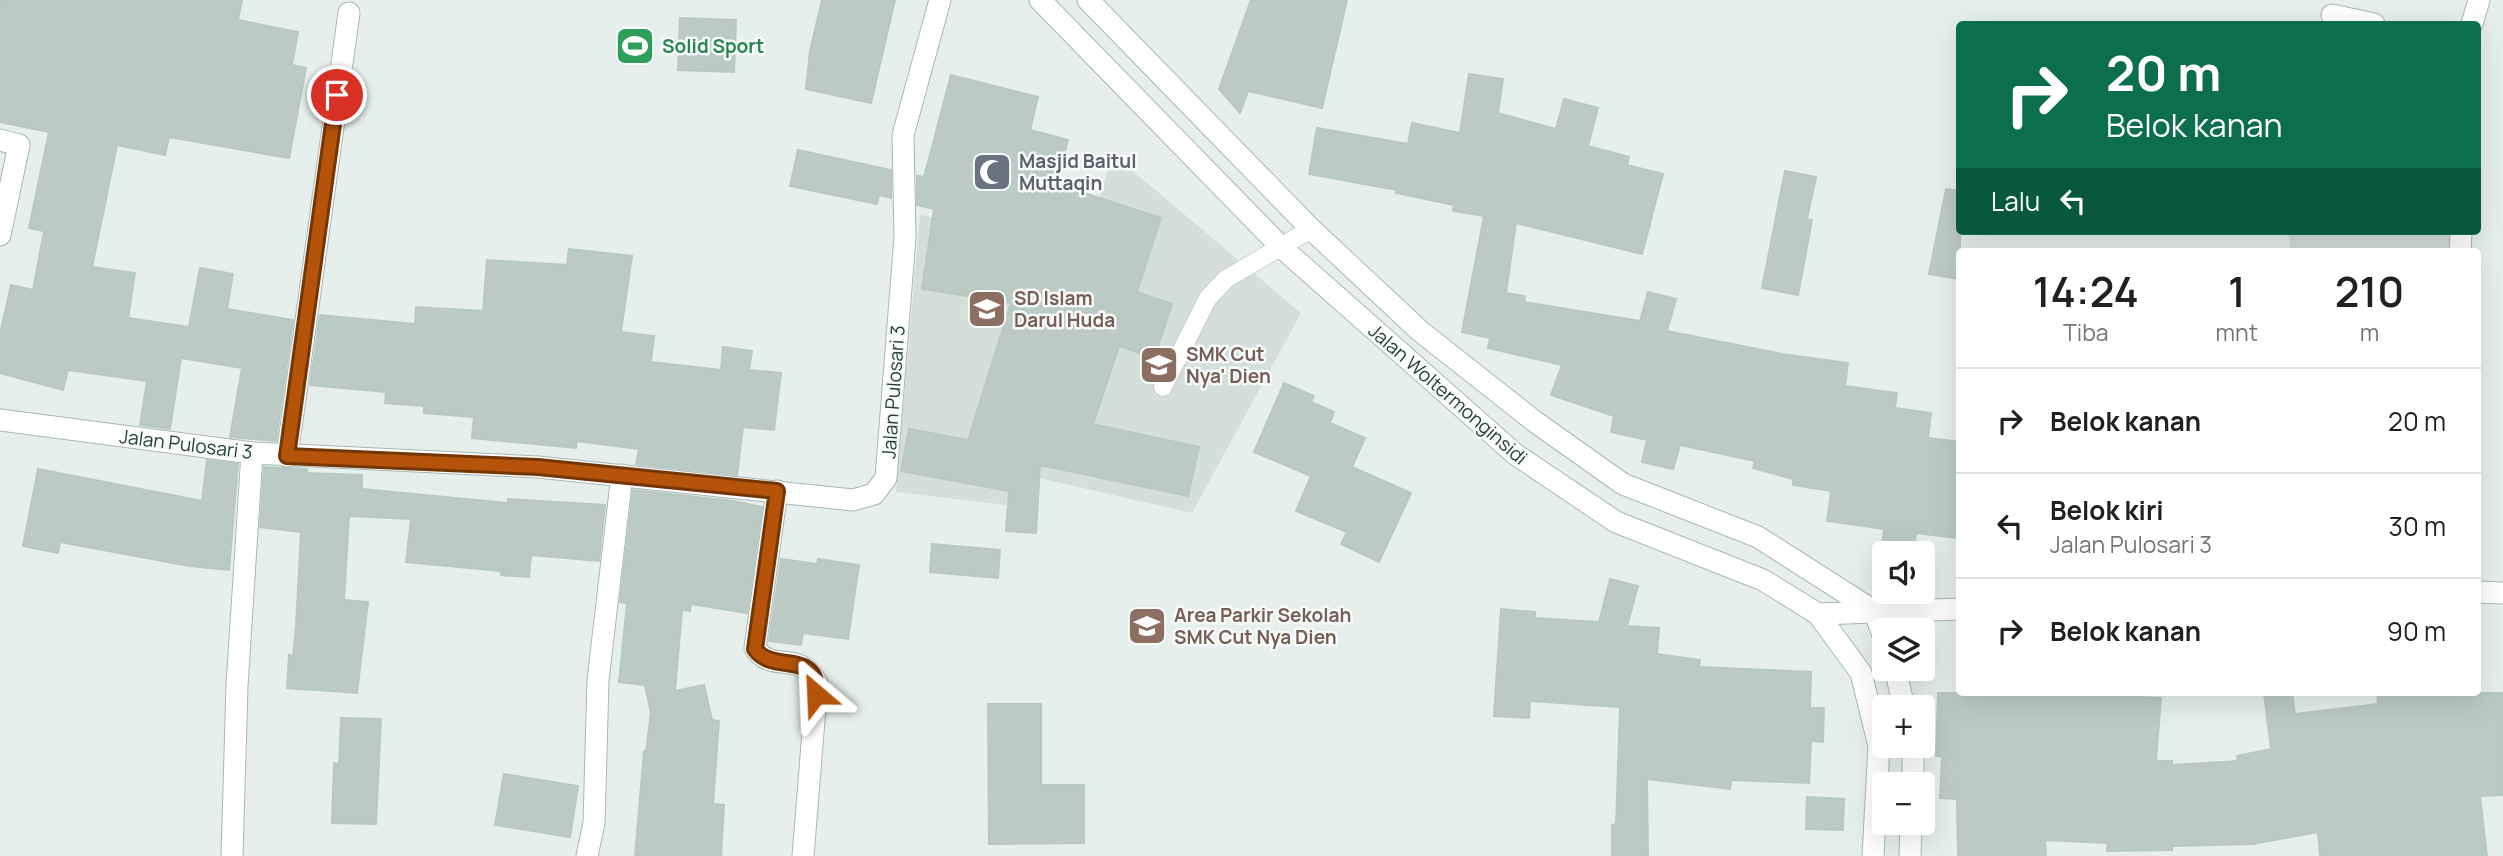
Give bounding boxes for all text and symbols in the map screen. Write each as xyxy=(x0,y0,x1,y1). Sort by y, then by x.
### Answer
sports icon: Solid Sport xyxy=(614,25,656,67)
place label: Solid Sport xyxy=(662,33,764,59)
text: 20 m xyxy=(2106,39,2221,106)
icon: right xyxy=(1991,49,2082,140)
pin xyxy=(307,65,367,125)
icon: arrive xyxy=(318,76,356,114)
text: Belok kanan xyxy=(2106,103,2282,147)
place label: Masjid Baitul Muttaqin xyxy=(1019,148,1137,196)
mosque icon: Masjid Baitul Muttaqin xyxy=(971,151,1013,193)
icon: left xyxy=(2054,182,2092,220)
text: Lalu xyxy=(1991,183,2040,219)
text: 14:24 xyxy=(2033,262,2139,320)
text: 1 xyxy=(2228,262,2246,320)
text: 210 xyxy=(2335,262,2404,320)
place label: SD Islam Darul Huda xyxy=(1014,285,1115,333)
school or university icon: SD Islam Darul Huda xyxy=(966,288,1008,330)
text: Tiba xyxy=(2063,316,2109,348)
text: mnt xyxy=(2216,316,2258,348)
text: m xyxy=(2360,316,2379,348)
street label: Jalan Woltermonginsidi xyxy=(1363,318,1533,470)
street label: Jalan Pulosari 3 xyxy=(875,324,911,460)
place label: SMK Cut Nya' Dien xyxy=(1186,341,1271,389)
school or university icon: SMK Cut Nya' Dien xyxy=(1138,344,1180,386)
icon: right xyxy=(1991,402,2029,440)
text: Belok kanan xyxy=(2050,403,2201,439)
text: 20 m xyxy=(2388,403,2446,439)
street label: Jalan Pulosari 3 xyxy=(118,423,254,465)
text: Belok kiri xyxy=(2050,492,2164,528)
icon: left xyxy=(1991,507,2029,545)
text: 30 m xyxy=(2389,508,2446,544)
text: Jalan Pulosari 3 xyxy=(2050,528,2212,560)
map controls xyxy=(1872,541,1935,835)
button: sound xyxy=(1872,541,1935,604)
place label: Area Parkir Sekolah SMK Cut Nya Dien xyxy=(1174,602,1351,650)
school or university icon: Area Parkir Sekolah SMK Cut Nya Dien xyxy=(1126,605,1168,647)
icon: right xyxy=(1991,612,2029,650)
text: Belok kanan xyxy=(2050,613,2201,649)
text: 90 m xyxy=(2387,613,2446,649)
button: layers xyxy=(1872,618,1935,681)
position arrow xyxy=(779,657,853,731)
button: + xyxy=(1872,695,1935,758)
button: − xyxy=(1872,772,1935,835)

